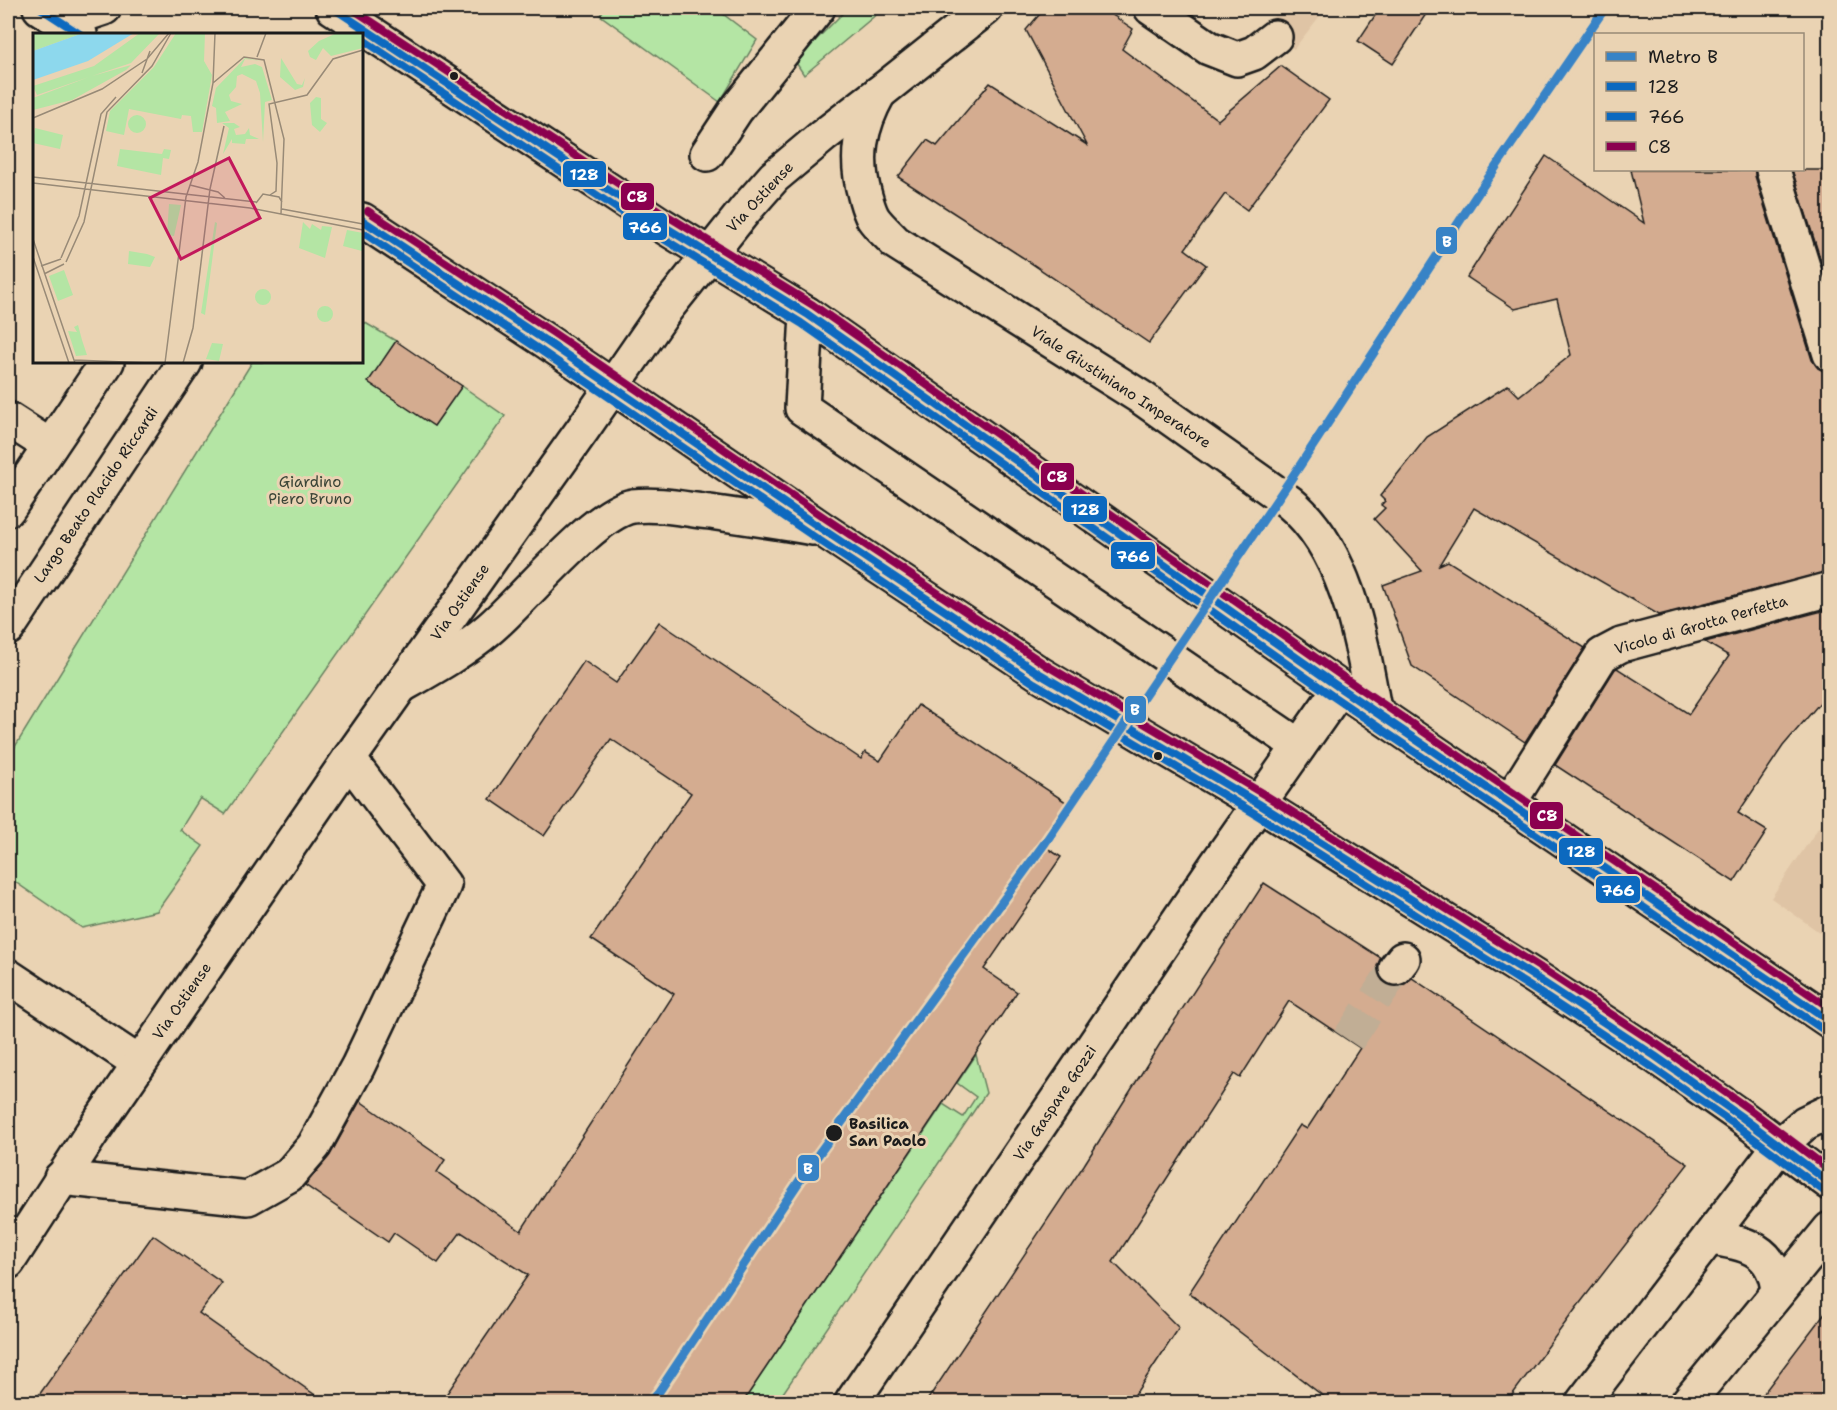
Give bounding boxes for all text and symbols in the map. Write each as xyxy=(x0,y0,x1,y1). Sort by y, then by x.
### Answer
inset map xyxy=(33,33,363,363)
legend xyxy=(1594,33,1804,171)
text: Metro B xyxy=(1648,45,1718,69)
unlabelled marker xyxy=(448,70,460,82)
text: 128 xyxy=(1648,75,1679,99)
text: 766 xyxy=(1648,105,1685,129)
text: C8 xyxy=(1648,135,1671,159)
street label: Via Ostiense xyxy=(722,157,798,237)
line badge: 128 xyxy=(562,160,607,188)
text: 128 xyxy=(569,164,599,185)
line badge: C8 xyxy=(620,182,655,211)
text: C8 xyxy=(626,186,648,207)
line badge: 766 xyxy=(622,212,668,241)
text: 766 xyxy=(628,217,662,238)
line badge: B xyxy=(1435,226,1458,255)
text: B xyxy=(1442,231,1452,252)
street label: Viale Giustiniano Imperatore xyxy=(1027,321,1215,453)
street label: Largo Beato Placido Riccardi xyxy=(29,403,163,587)
line badge: C8 xyxy=(1040,462,1075,491)
text: C8 xyxy=(1046,466,1068,487)
park label: Giardino Piero Bruno xyxy=(268,472,352,509)
line badge: 128 xyxy=(1062,495,1108,523)
text: 128 xyxy=(1070,499,1100,520)
line badge: 766 xyxy=(1110,541,1156,570)
text: 766 xyxy=(1116,546,1150,567)
street label: Via Ostiense xyxy=(426,559,494,645)
street label: Vicolo di Grotta Perfetta xyxy=(1612,591,1790,659)
line badge: B xyxy=(1124,695,1147,724)
text: B xyxy=(1130,699,1140,720)
unlabelled marker xyxy=(1152,750,1164,762)
line badge: C8 xyxy=(1529,801,1564,830)
text: C8 xyxy=(1536,805,1558,826)
line badge: 128 xyxy=(1558,837,1604,866)
text: 128 xyxy=(1566,841,1596,862)
line badge: 766 xyxy=(1595,875,1641,904)
text: 766 xyxy=(1601,880,1635,901)
street label: Via Ostiense xyxy=(148,958,216,1044)
street label: Via Gaspare Gozzi xyxy=(1009,1041,1101,1165)
place label: Basilica San Paolo xyxy=(849,1114,926,1151)
marker: Basilica San Paolo xyxy=(824,1123,844,1143)
line badge: B xyxy=(797,1154,820,1182)
text: B xyxy=(803,1158,813,1179)

